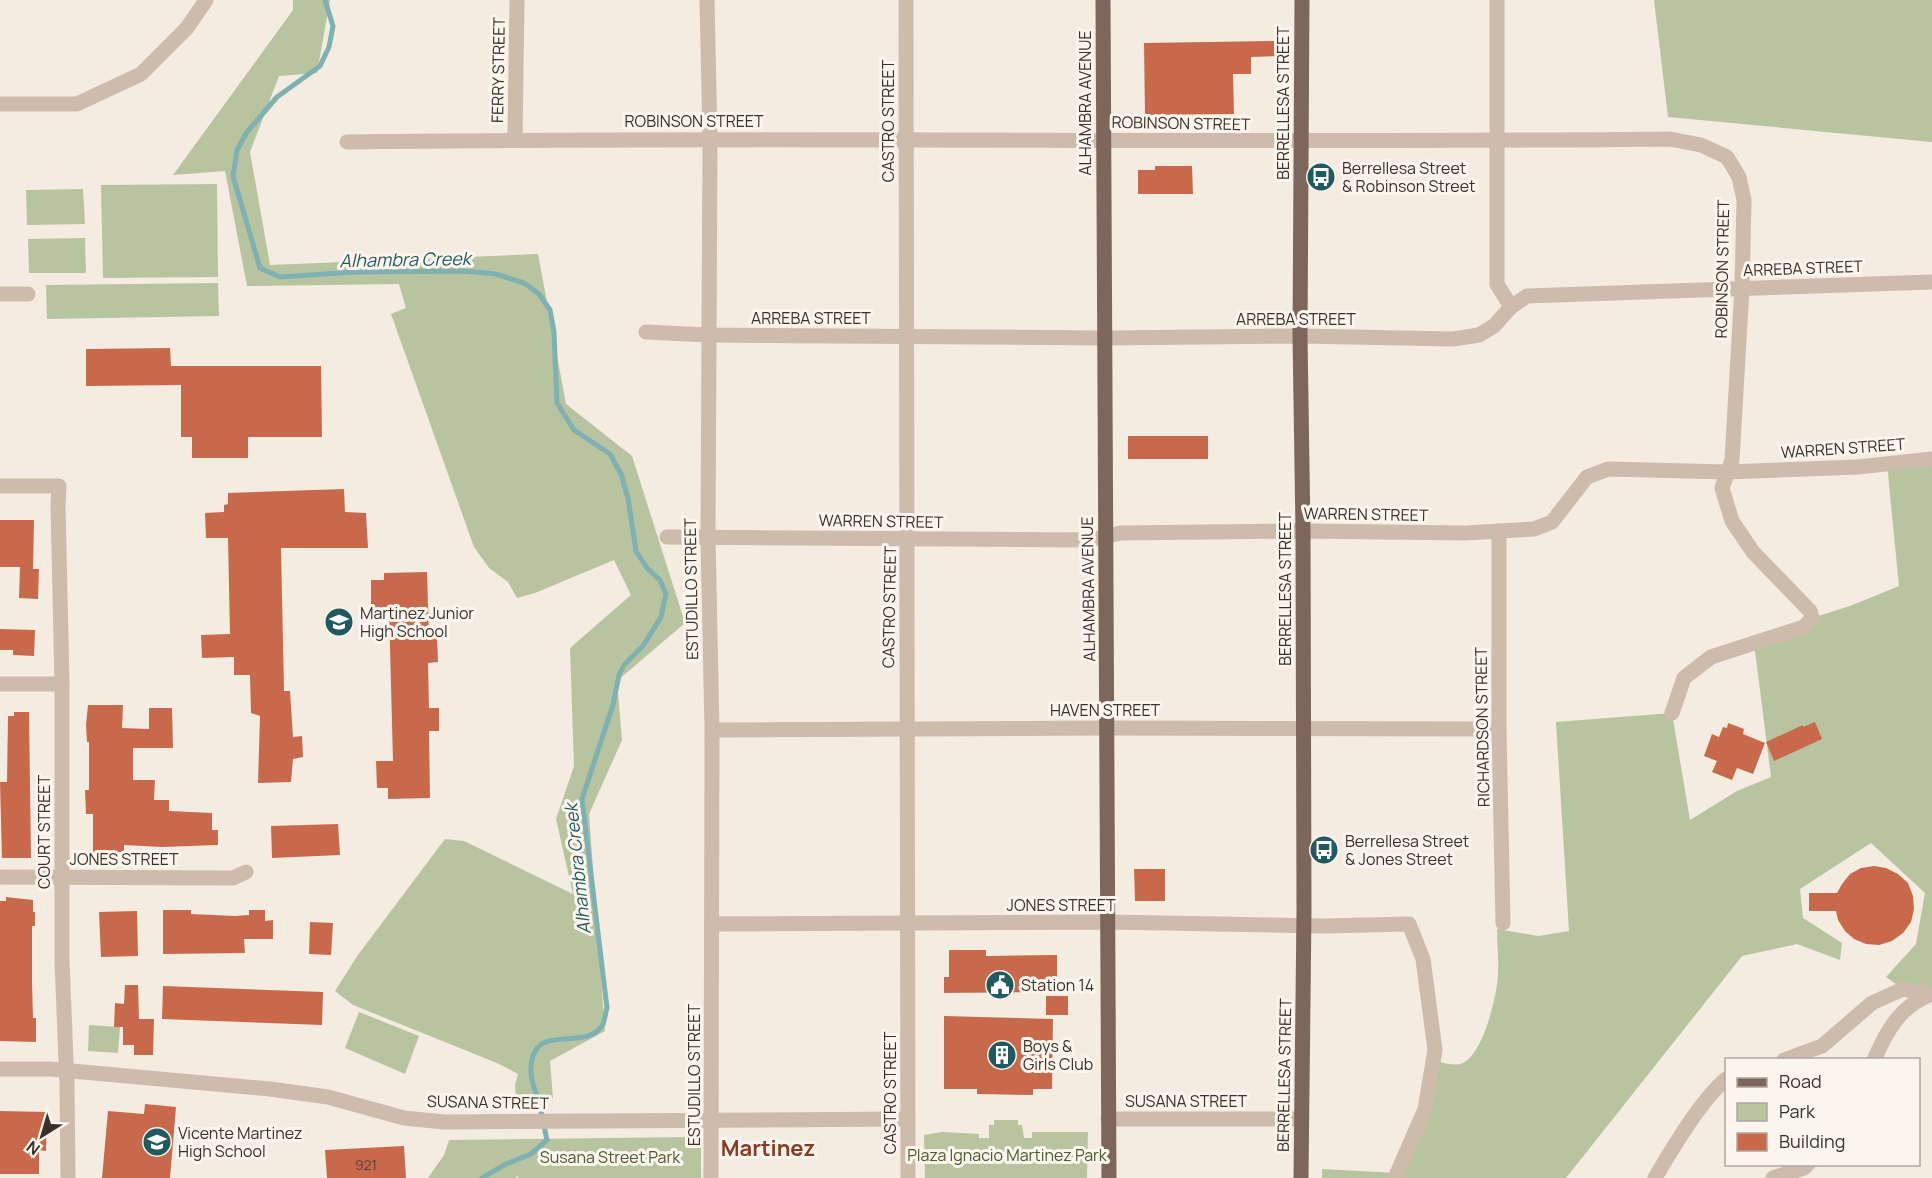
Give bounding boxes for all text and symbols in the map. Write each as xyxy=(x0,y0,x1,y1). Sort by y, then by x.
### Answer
street label: FERRY STREET xyxy=(486,16,510,123)
street label: BERRELLESA STREET xyxy=(1272,26,1294,180)
street label: ALHAMBRA AVENUE xyxy=(1074,30,1096,176)
street label: CASTRO STREET xyxy=(877,59,899,182)
street label: ROBINSON STREET xyxy=(624,110,764,132)
street label: ROBINSON STREET xyxy=(1111,111,1251,135)
place label: Berrellesa Street & Robinson Street xyxy=(1342,157,1475,197)
bus stop icon: Berrellesa Street & Robinson Street xyxy=(1305,161,1337,193)
street label: ROBINSON STREET xyxy=(1710,199,1734,339)
water label: Alhambra Creek xyxy=(339,246,474,272)
street label: ARREBA STREET xyxy=(1743,255,1864,281)
street label: ARREBA STREET xyxy=(751,307,871,329)
street label: ARREBA STREET xyxy=(1236,308,1356,330)
street label: WARREN STREET xyxy=(1780,433,1906,463)
street label: WARREN STREET xyxy=(1303,502,1429,526)
street label: WARREN STREET xyxy=(818,509,944,533)
street label: BERRELLESA STREET xyxy=(1274,512,1296,666)
street label: ALHAMBRA AVENUE xyxy=(1076,516,1100,662)
street label: ESTUDILLO STREET xyxy=(679,517,703,660)
street label: CASTRO STREET xyxy=(877,545,901,668)
place label: Martinez Junior High School xyxy=(360,602,474,642)
school or university icon: Martinez Junior High School xyxy=(323,606,355,638)
street label: RICHARDSON STREET xyxy=(1470,646,1494,807)
street label: HAVEN STREET xyxy=(1050,699,1161,721)
street label: COURT STREET xyxy=(33,775,55,889)
water label: Alhambra Creek xyxy=(558,800,596,935)
place label: Berrellesa Street & Jones Street xyxy=(1345,830,1469,870)
bus stop icon: Berrellesa Street & Jones Street xyxy=(1308,834,1340,866)
street label: JONES STREET xyxy=(70,848,179,870)
street label: JONES STREET xyxy=(1007,894,1116,916)
public building icon: Station 14 xyxy=(984,969,1016,1001)
place label: Station 14 xyxy=(1021,974,1094,996)
street label: BERRELLESA STREET xyxy=(1272,997,1296,1152)
street label: ESTUDILLO STREET xyxy=(683,1004,705,1146)
street label: CASTRO STREET xyxy=(879,1031,901,1154)
place label: Boys & Girls Club xyxy=(1023,1035,1093,1075)
building icon: Boys & Girls Club xyxy=(986,1039,1018,1071)
legend xyxy=(1725,1058,1920,1166)
text: Road xyxy=(1779,1069,1822,1093)
street label: SUSANA STREET xyxy=(427,1090,550,1114)
street label: SUSANA STREET xyxy=(1125,1090,1248,1112)
text: Park xyxy=(1779,1099,1816,1123)
north arrow xyxy=(12,1106,72,1166)
place label: Vicente Martinez High School xyxy=(178,1122,302,1162)
school or university icon: Vicente Martinez High School xyxy=(141,1126,173,1158)
text: Building xyxy=(1779,1129,1845,1153)
district label: Martinez xyxy=(721,1133,815,1163)
text: N xyxy=(22,1136,44,1160)
park label: Plaza Ignacio Martinez Park xyxy=(907,1144,1108,1166)
park label: Susana Street Park xyxy=(540,1146,681,1168)
house number: 921 xyxy=(355,1155,377,1174)

